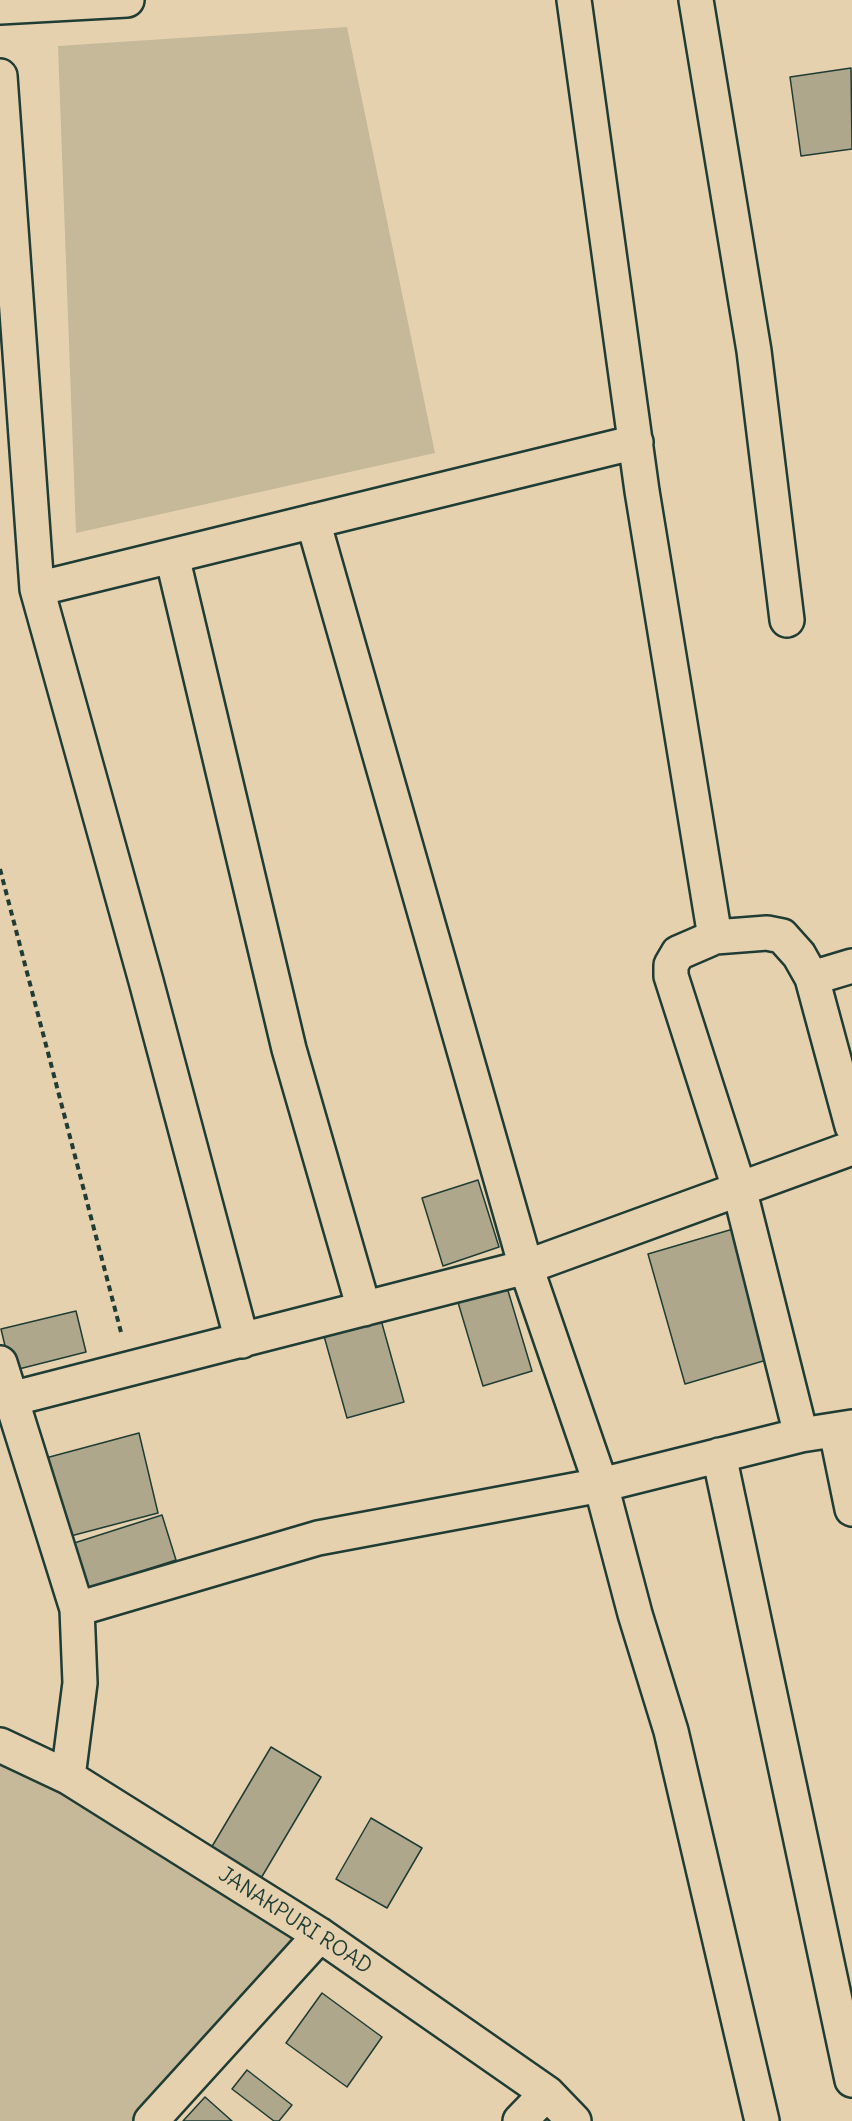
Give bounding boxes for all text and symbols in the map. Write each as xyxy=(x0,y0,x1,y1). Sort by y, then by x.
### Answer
street label: JANAKPURI ROAD xyxy=(214,1862,376,1980)

